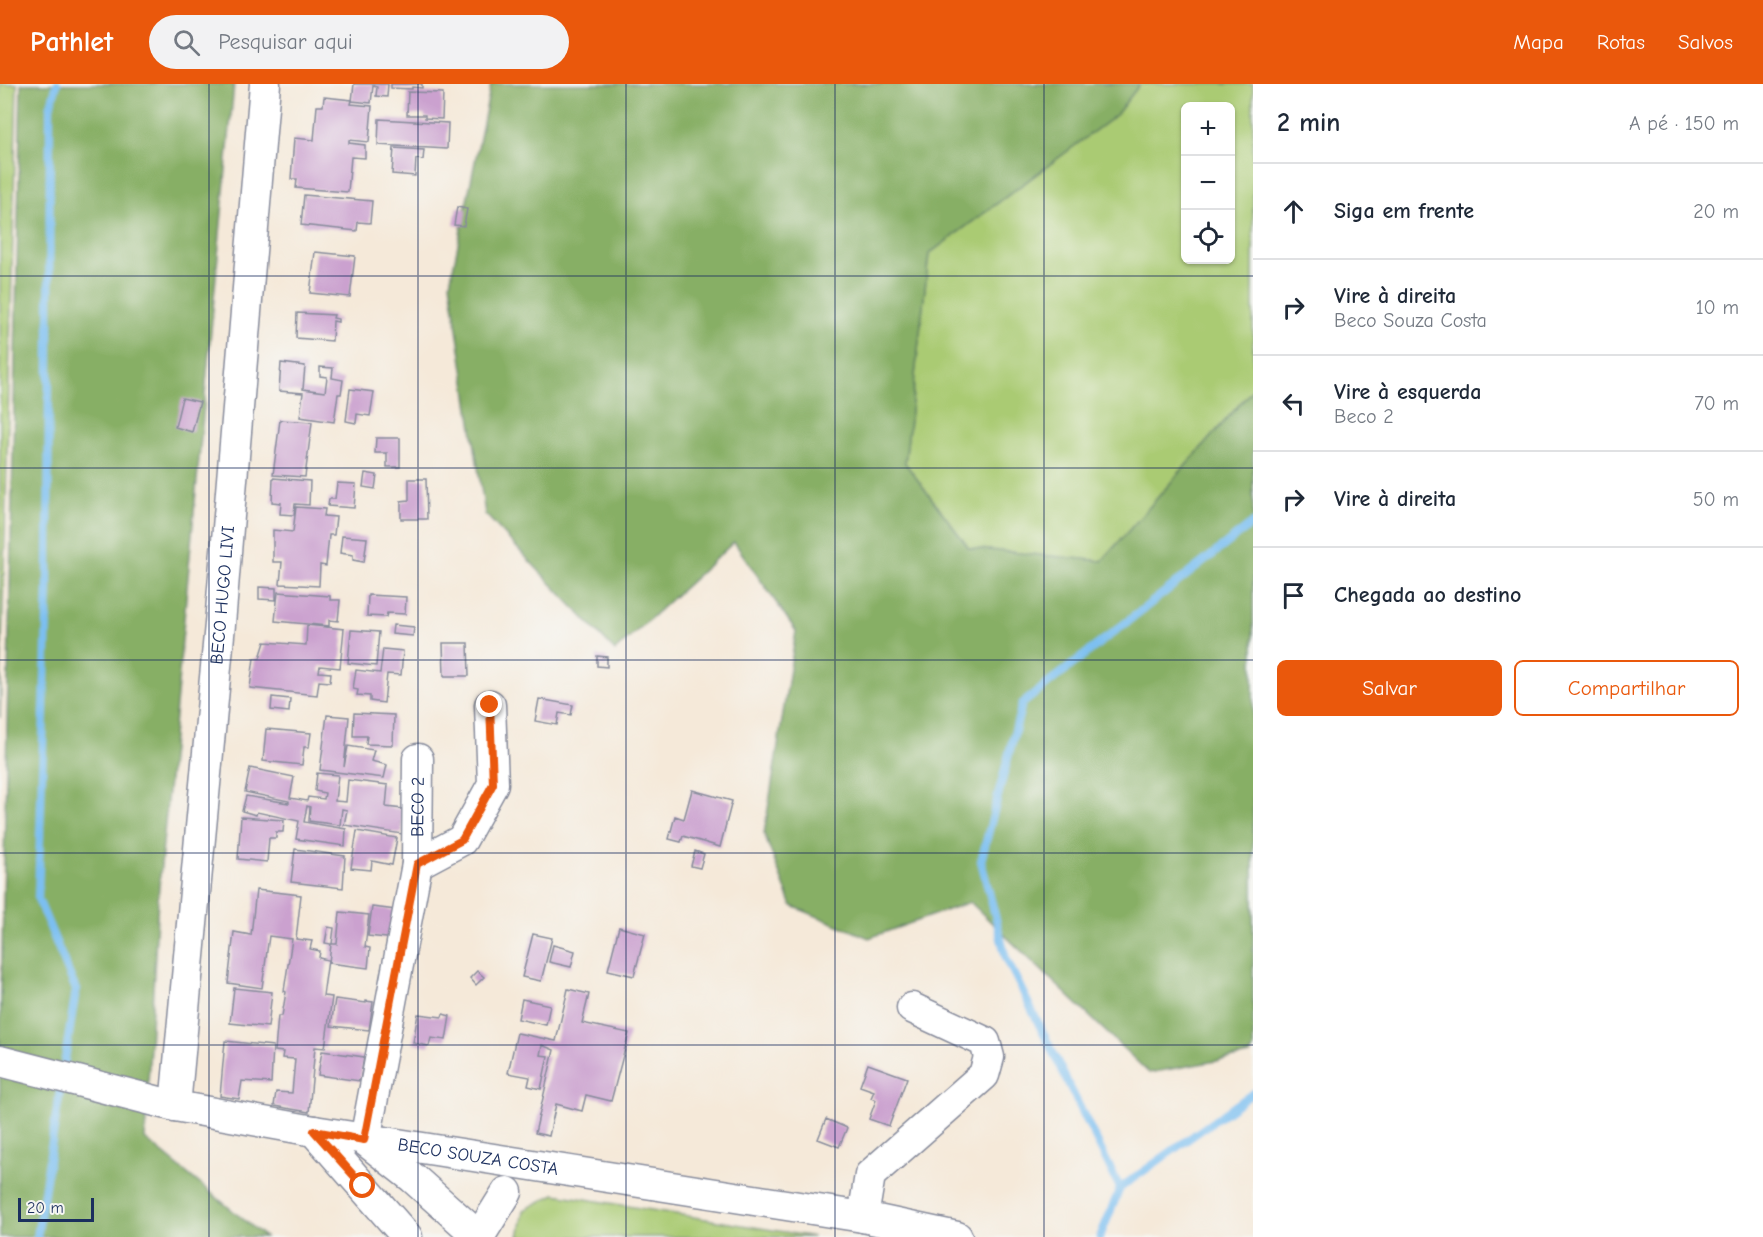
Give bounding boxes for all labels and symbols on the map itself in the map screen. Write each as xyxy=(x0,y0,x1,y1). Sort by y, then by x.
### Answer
street label: BECO HUGO LIVI xyxy=(206,525,239,666)
route end xyxy=(476,691,502,717)
street label: BECO 2 xyxy=(407,777,429,837)
street label: BECO SOUZA COSTA xyxy=(396,1134,560,1180)
route start xyxy=(349,1172,375,1198)
scale bar xyxy=(18,1195,94,1222)

